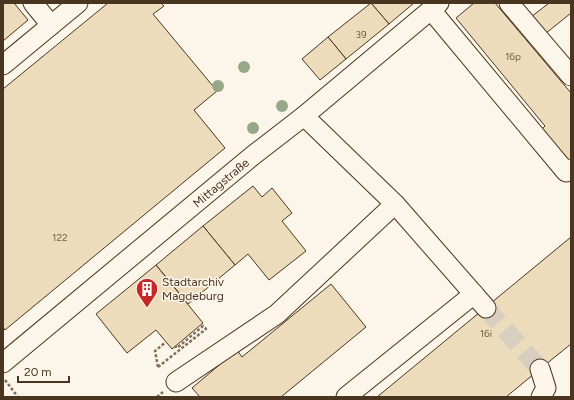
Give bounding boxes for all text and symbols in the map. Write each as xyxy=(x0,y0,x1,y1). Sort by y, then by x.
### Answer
house number: 39 xyxy=(355,28,367,41)
house number: 16p xyxy=(505,50,521,63)
street label: Mittagstraße xyxy=(190,155,252,210)
house number: 122 xyxy=(52,231,68,244)
place label: Stadtarchiv Magdeburg xyxy=(162,275,225,303)
building icon: Stadtarchiv Magdeburg xyxy=(134,276,160,309)
house number: 16i xyxy=(480,327,492,340)
scale bar xyxy=(18,358,69,384)
text: 20 m xyxy=(24,365,52,379)

